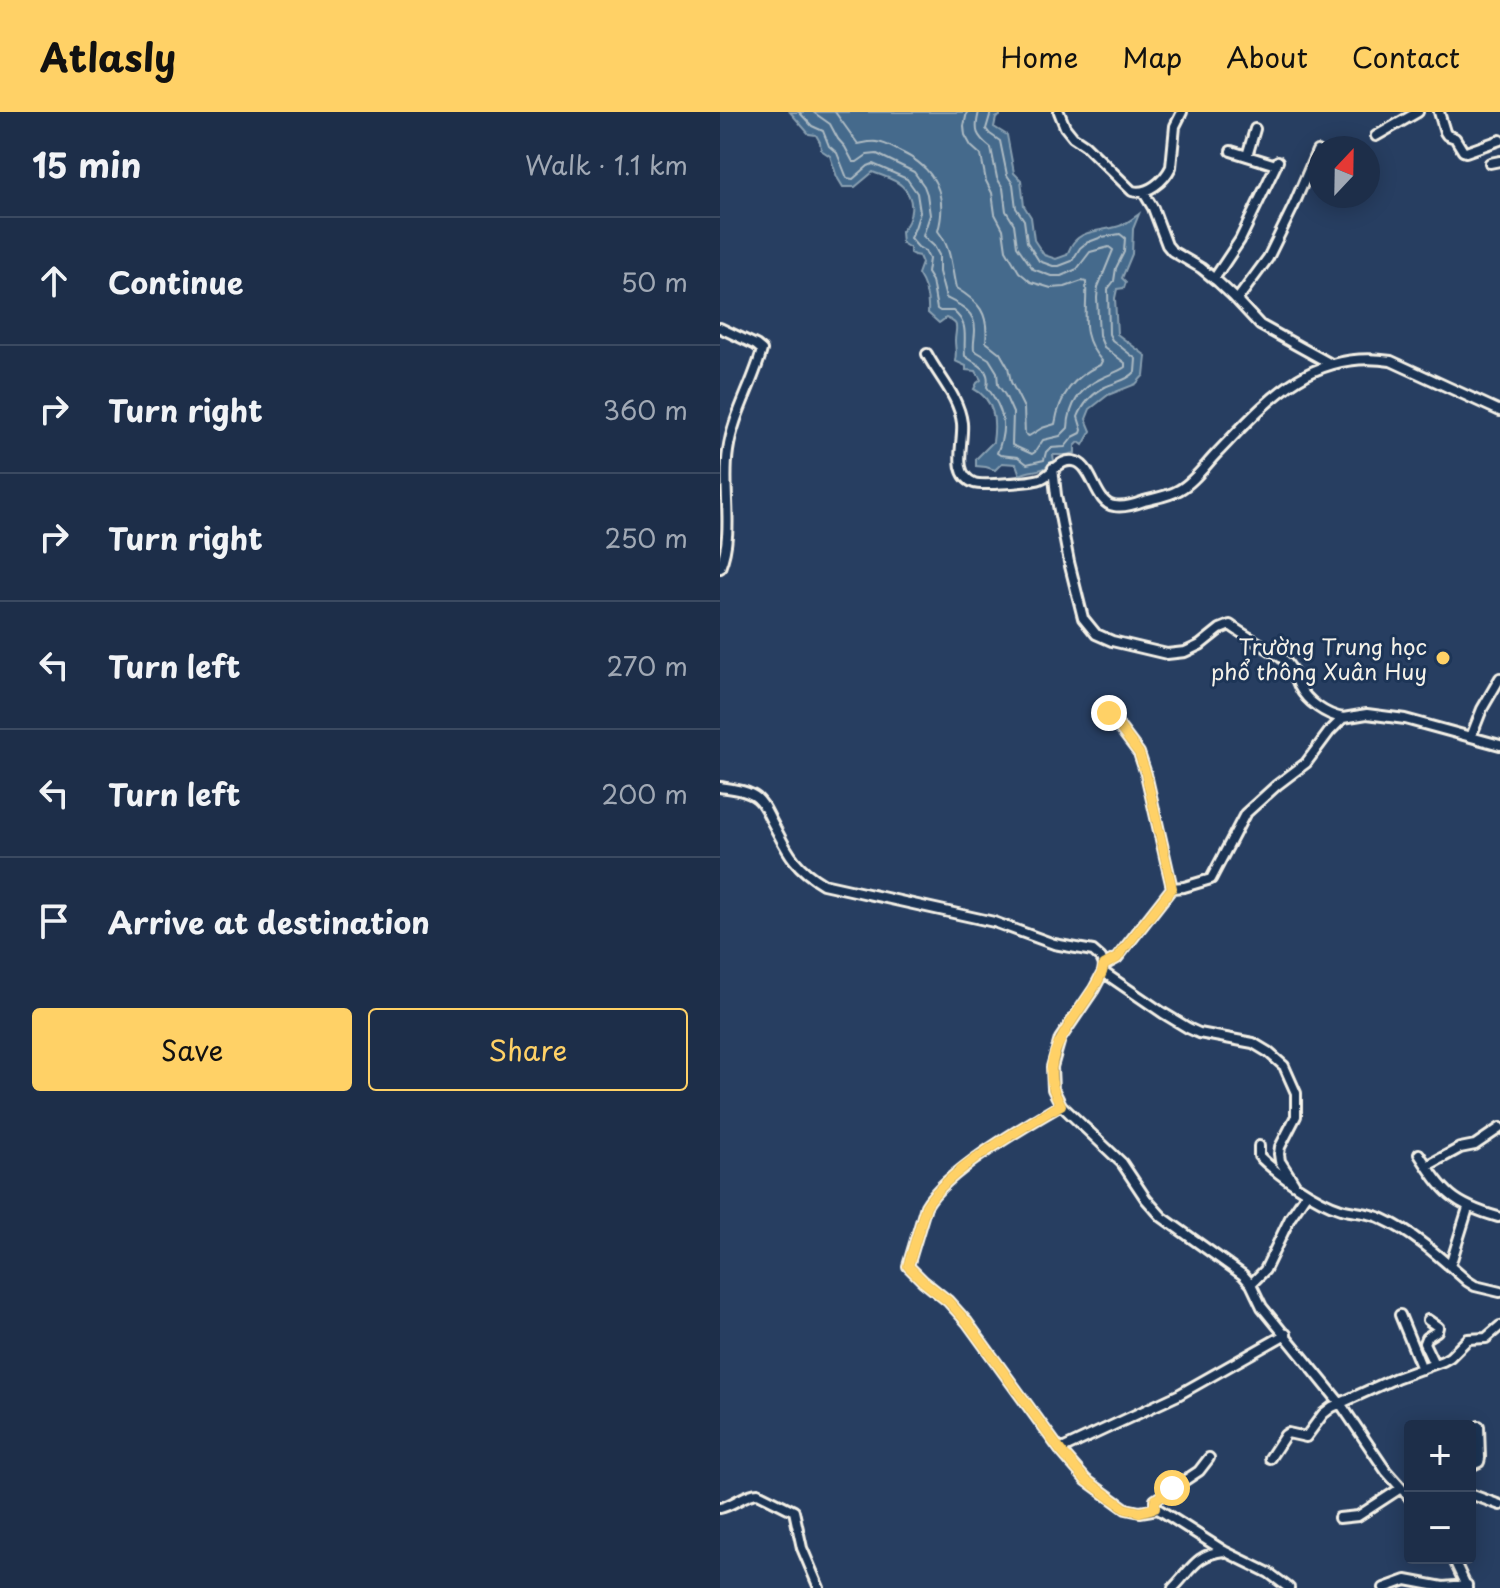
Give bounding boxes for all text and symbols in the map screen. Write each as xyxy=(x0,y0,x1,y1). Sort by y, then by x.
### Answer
text: Atlasly xyxy=(40,28,176,85)
text: Home xyxy=(1000,35,1078,78)
text: Map xyxy=(1122,35,1182,78)
text: About xyxy=(1226,35,1308,78)
text: Contact xyxy=(1352,35,1460,78)
north arrow xyxy=(1308,136,1380,208)
text: 15 min xyxy=(32,138,141,190)
text: Walk · 1.1 km xyxy=(525,145,688,184)
icon: ahead xyxy=(32,259,76,303)
text: Continue xyxy=(108,259,243,304)
text: 50 m xyxy=(621,262,688,301)
icon: right xyxy=(32,387,76,431)
text: Turn right xyxy=(108,387,263,432)
text: 360 m xyxy=(603,390,688,429)
icon: right xyxy=(32,515,76,559)
text: Turn right xyxy=(108,515,263,560)
text: 250 m xyxy=(604,518,688,557)
place label: Trường Trung học phổ thông Xuân Huy xyxy=(1211,629,1427,687)
icon: left xyxy=(32,643,76,687)
text: Turn left xyxy=(108,643,240,688)
text: 270 m xyxy=(607,646,688,685)
marker: Trường Trung học phổ thông Xuân Huy xyxy=(1434,649,1452,667)
route end xyxy=(1091,695,1127,731)
icon: left xyxy=(32,771,76,815)
text: Turn left xyxy=(108,771,240,816)
text: 200 m xyxy=(601,774,688,813)
icon: arrive xyxy=(32,899,76,943)
text: Arrive at destination xyxy=(108,899,430,944)
button: Save xyxy=(32,1008,352,1091)
button: Share xyxy=(368,1008,688,1091)
map controls xyxy=(1404,1420,1476,1564)
button: + xyxy=(1404,1420,1476,1492)
route start xyxy=(1154,1470,1190,1506)
button: − xyxy=(1404,1492,1476,1564)

